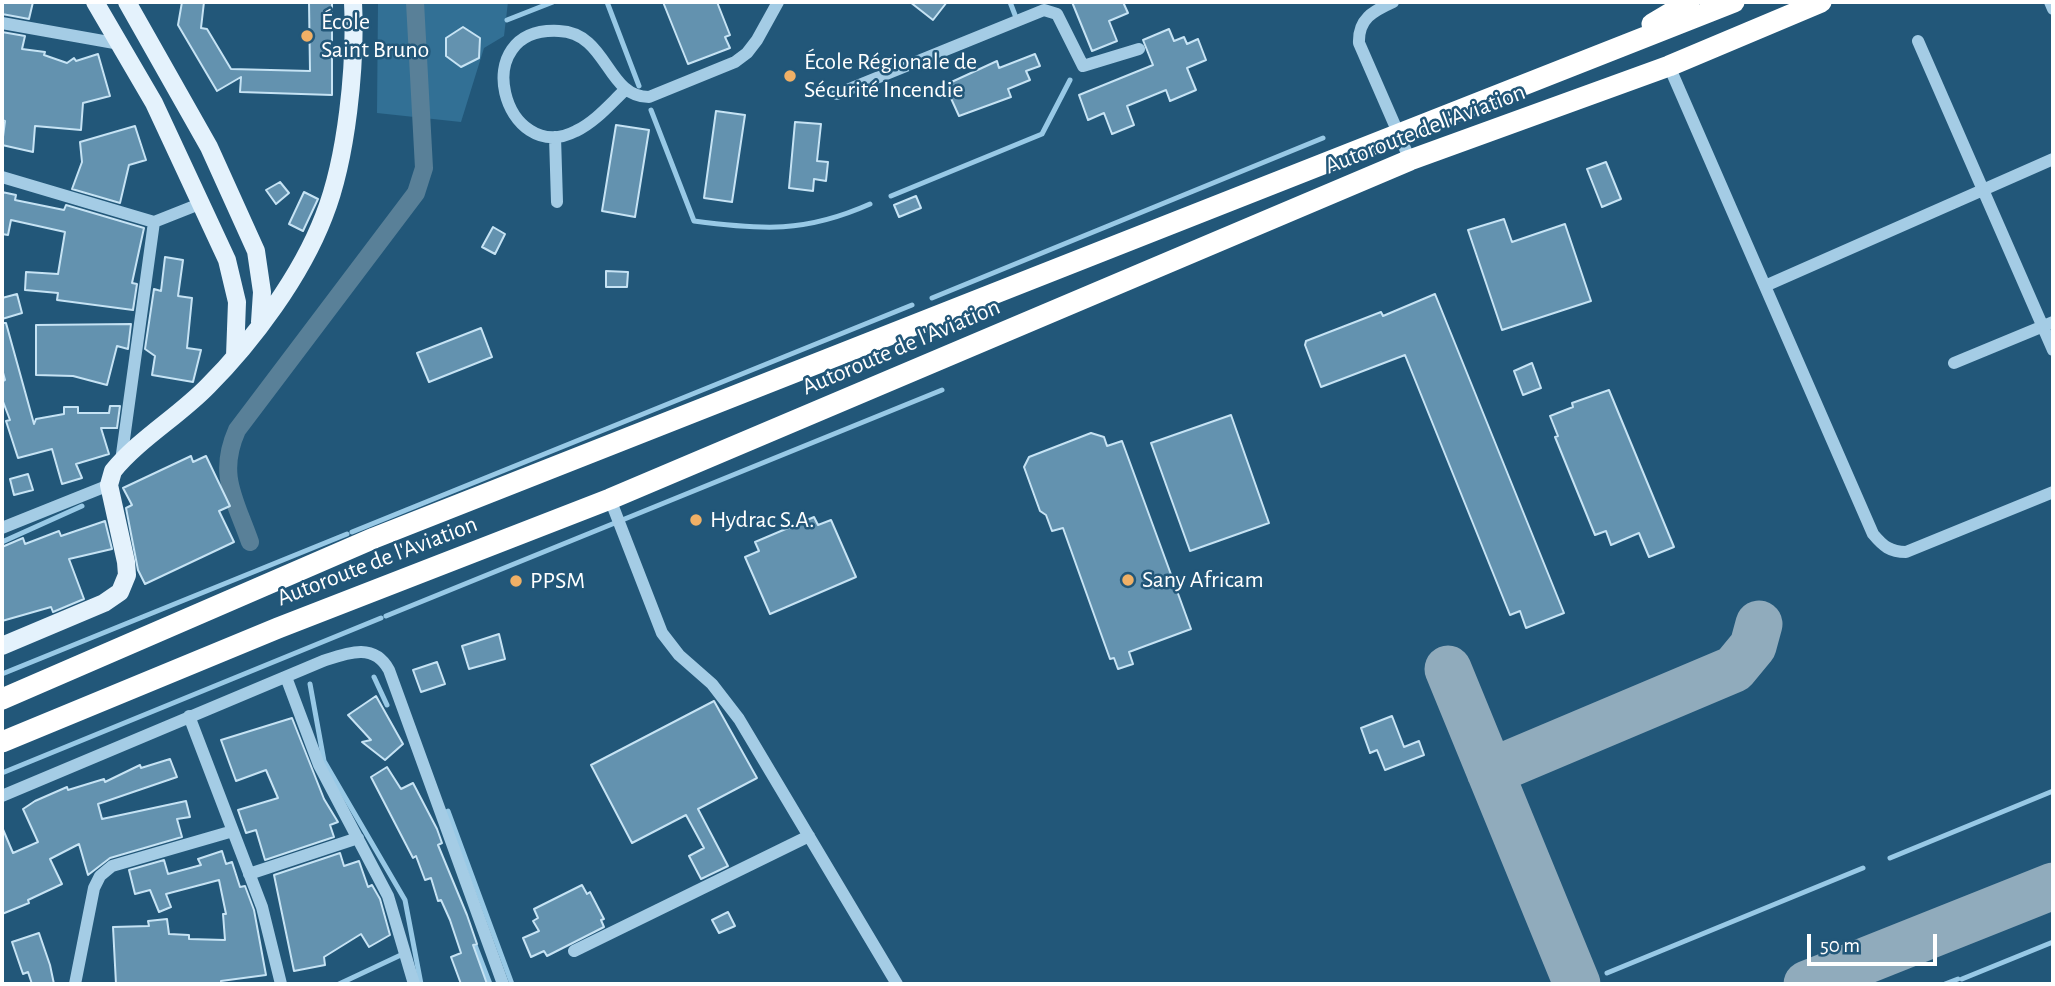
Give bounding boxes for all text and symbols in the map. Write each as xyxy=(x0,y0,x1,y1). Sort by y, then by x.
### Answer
place label: École Saint Bruno xyxy=(321,8,429,64)
marker: École Saint Bruno xyxy=(299,28,315,44)
place label: École Régionale de Sécurité Incendie xyxy=(804,48,977,104)
marker: École Régionale de Sécurité Incendie xyxy=(782,68,798,84)
street label: Autoroute de l'Aviation xyxy=(1321,78,1529,180)
street label: Autoroute de l'Aviation xyxy=(798,292,1004,402)
place label: Hydrac S.A. xyxy=(710,506,815,534)
street label: Autoroute de l'Aviation xyxy=(273,510,481,612)
marker: Hydrac S.A. xyxy=(688,512,704,528)
place label: Sany Africam xyxy=(1142,566,1264,594)
place label: PPSM xyxy=(530,567,585,595)
marker: Sany Africam xyxy=(1120,572,1136,588)
marker: PPSM xyxy=(508,573,524,589)
scale bar xyxy=(1810,920,1940,964)
text: 50 m xyxy=(1820,935,1860,956)

